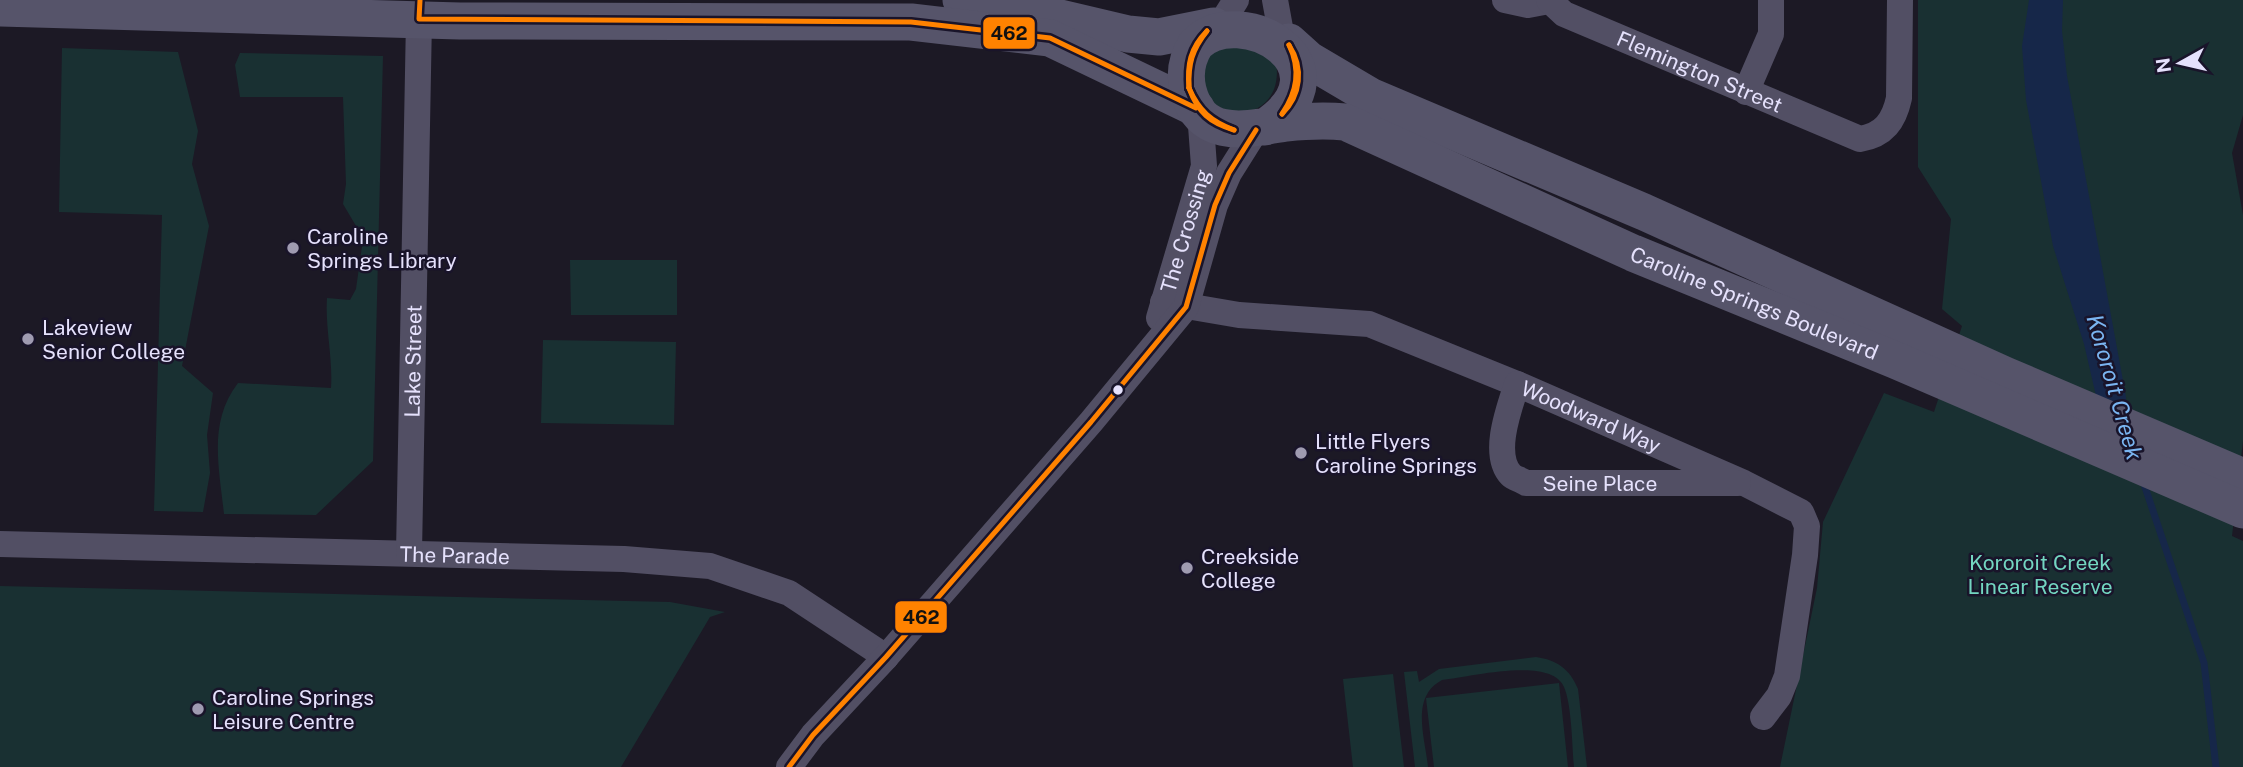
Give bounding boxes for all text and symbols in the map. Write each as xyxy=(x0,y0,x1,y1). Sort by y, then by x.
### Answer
line badge: 462 xyxy=(982,16,1036,50)
text: 462 xyxy=(990,22,1028,44)
street label: Flemington Street xyxy=(1613,25,1786,117)
north arrow xyxy=(2145,28,2215,98)
text: N xyxy=(2151,56,2175,74)
street label: The Crossing xyxy=(1155,166,1215,295)
place label: Caroline Springs Library xyxy=(307,224,457,273)
marker: Caroline Springs Library xyxy=(285,240,301,256)
street label: Caroline Springs Boulevard xyxy=(1627,241,1882,364)
street label: Lake Street xyxy=(399,304,426,418)
water label: Kororoit Creek xyxy=(2081,311,2149,463)
place label: Lakeview Senior College xyxy=(42,315,185,364)
marker: Lakeview Senior College xyxy=(20,331,36,347)
street label: Woodward Way xyxy=(1517,375,1665,458)
unlabelled marker xyxy=(1111,383,1125,397)
place label: Little Flyers Caroline Springs xyxy=(1315,429,1477,478)
marker: Little Flyers Caroline Springs xyxy=(1293,445,1309,461)
street label: Seine Place xyxy=(1542,471,1657,496)
street label: The Parade xyxy=(400,541,510,569)
place label: Creekside College xyxy=(1201,544,1299,593)
park label: Kororoit Creek Linear Reserve xyxy=(1967,550,2113,599)
marker: Creekside College xyxy=(1179,560,1195,576)
line badge: 462 xyxy=(894,600,948,634)
text: 462 xyxy=(902,606,940,628)
place label: Caroline Springs Leisure Centre xyxy=(212,685,374,734)
marker: Caroline Springs Leisure Centre xyxy=(190,701,206,717)

